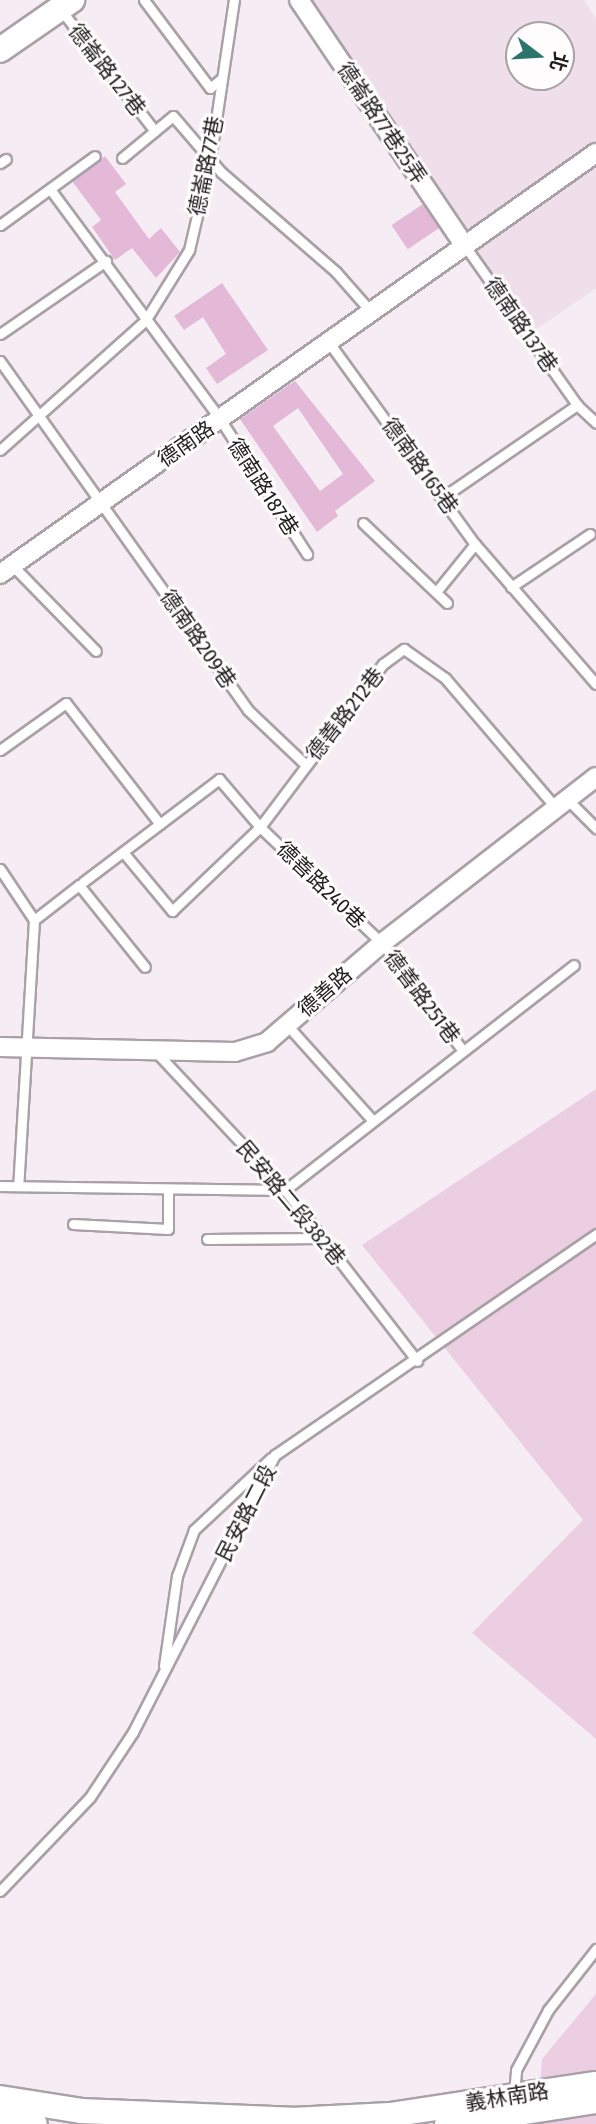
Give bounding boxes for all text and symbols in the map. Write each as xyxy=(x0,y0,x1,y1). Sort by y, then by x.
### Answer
street label: 德崙路127巷 xyxy=(63,19,151,121)
north arrow xyxy=(505,21,575,91)
text: 北 xyxy=(545,49,572,74)
street label: 德崙路77巷25弄 xyxy=(332,58,432,188)
street label: 德崙路77巷 xyxy=(184,114,228,218)
street label: 德南路137巷 xyxy=(479,273,563,377)
street label: 德南路165巷 xyxy=(377,413,463,519)
street label: 德南路 xyxy=(153,416,219,472)
street label: 德南路187巷 xyxy=(222,434,304,540)
street label: 德南路209巷 xyxy=(155,585,241,693)
street label: 德善路212巷 xyxy=(301,663,389,765)
street label: 德善路240巷 xyxy=(271,836,371,934)
street label: 德善路251巷 xyxy=(379,945,465,1049)
street label: 德善路 xyxy=(293,962,357,1022)
street label: 民安路二段382巷 xyxy=(232,1135,350,1271)
street label: 民安路二段 xyxy=(211,1461,281,1565)
street label: 義林南路 xyxy=(464,2078,550,2116)

